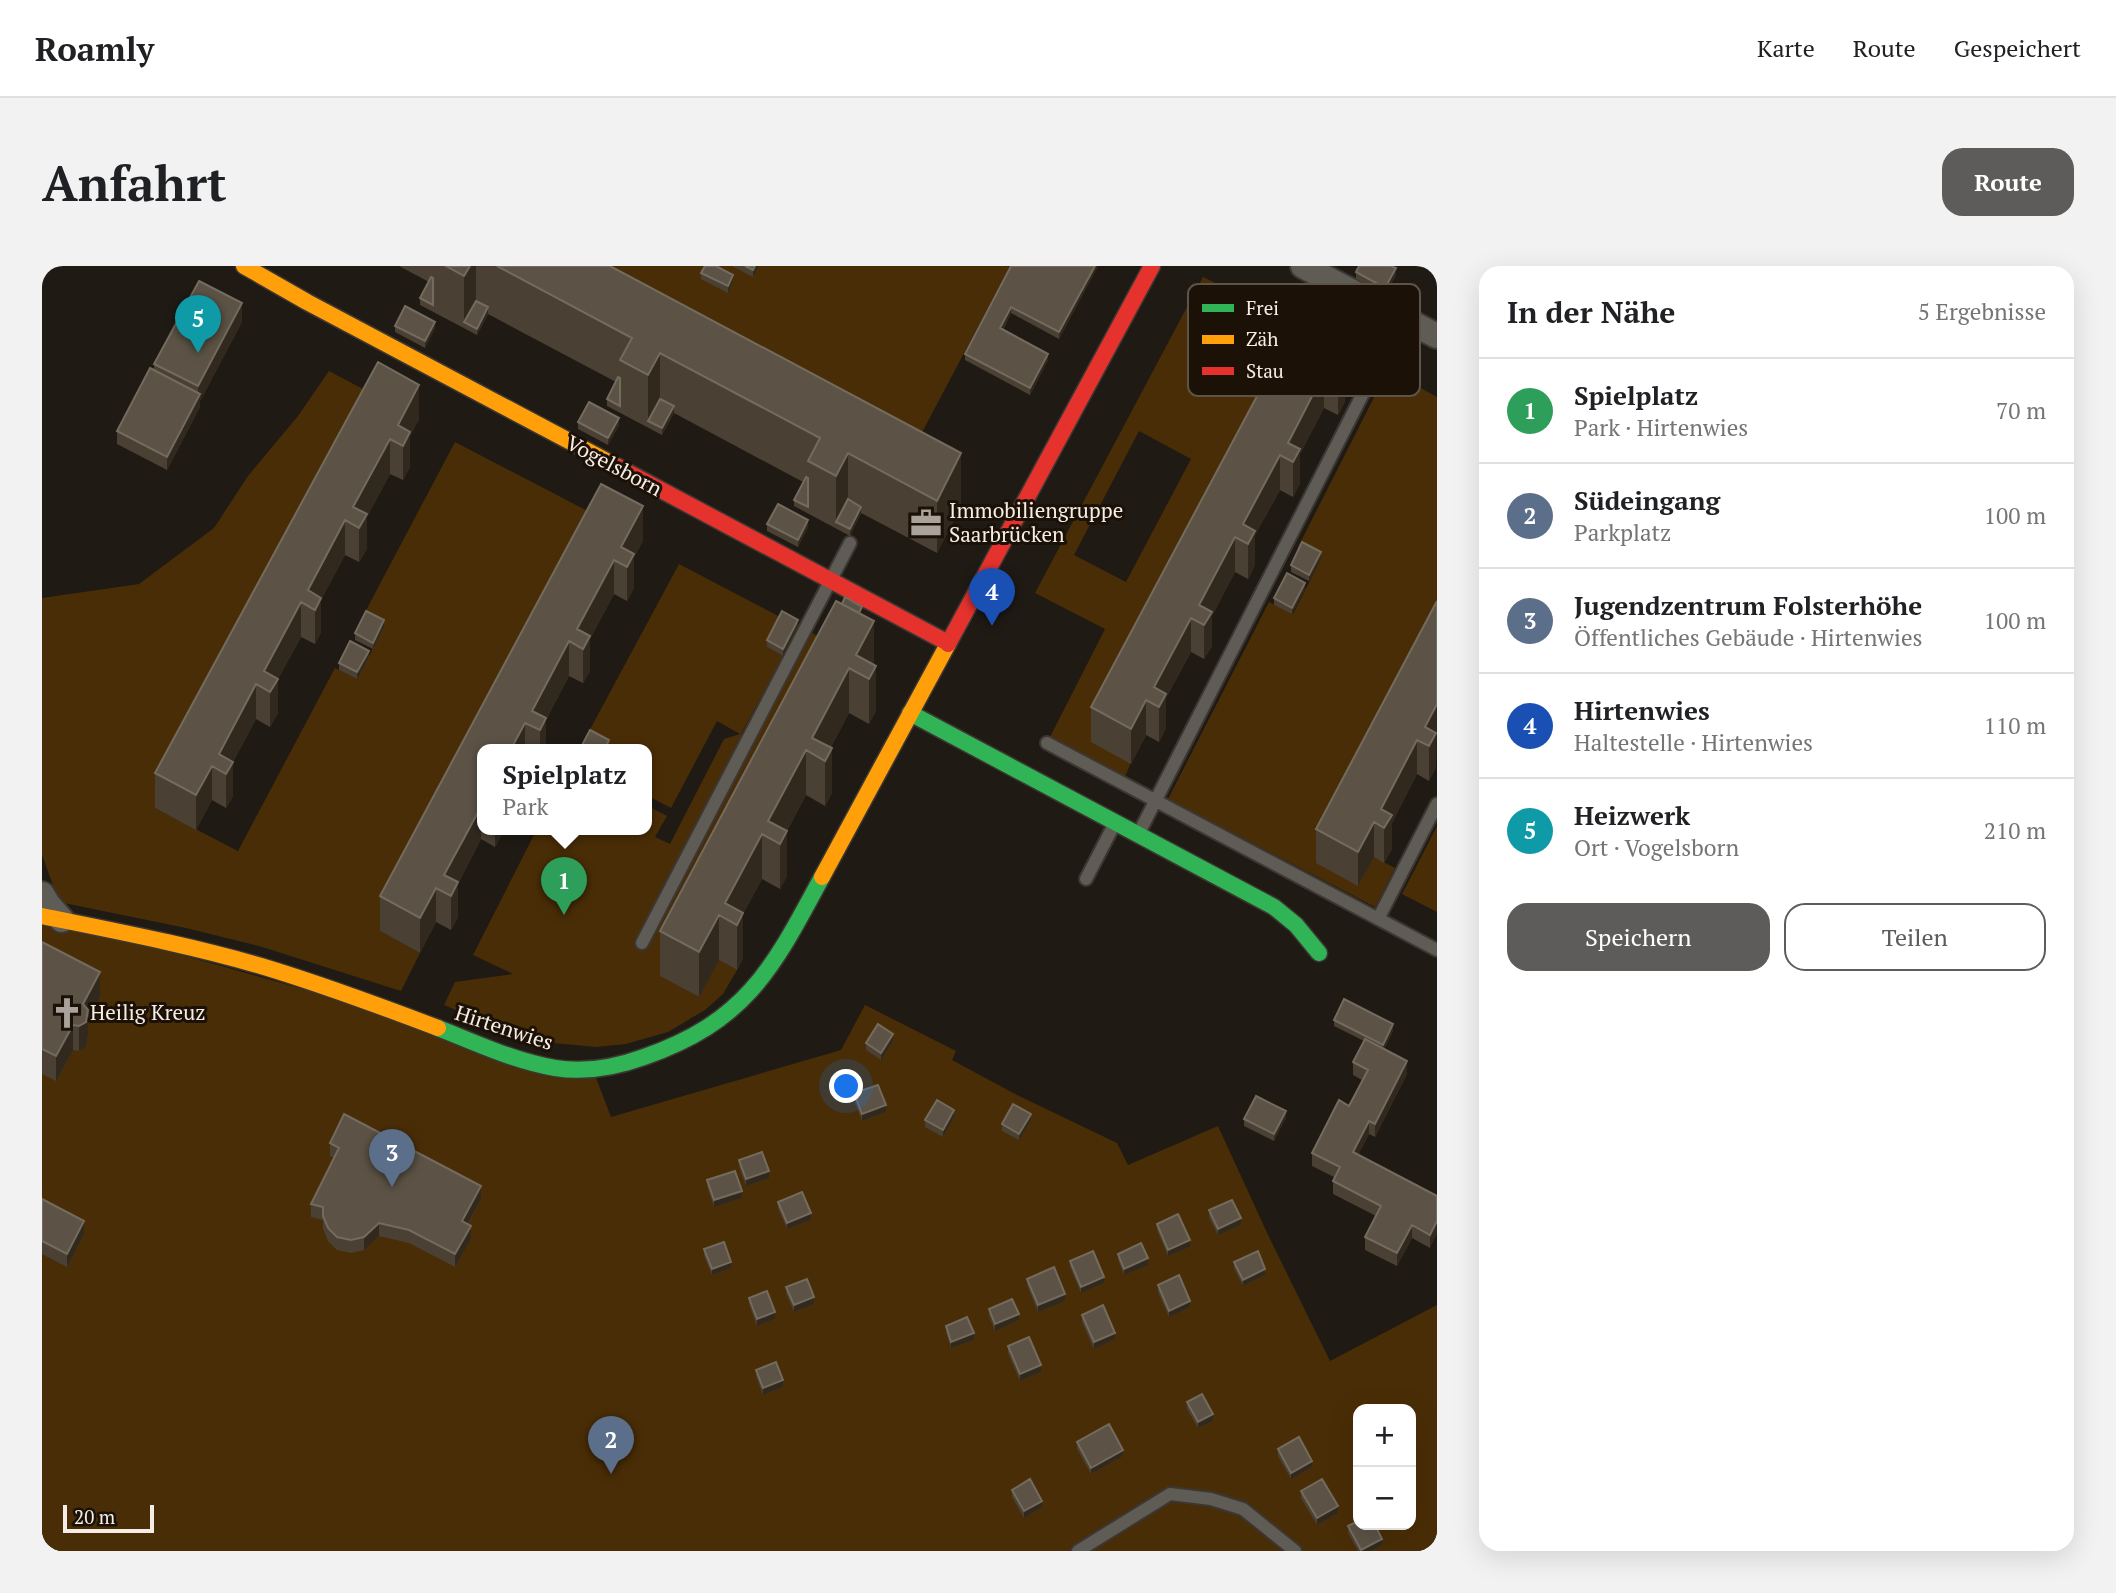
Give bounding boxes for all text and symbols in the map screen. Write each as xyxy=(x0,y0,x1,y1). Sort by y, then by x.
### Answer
text: Roamly xyxy=(35,27,154,70)
text: Karte xyxy=(1757,32,1815,64)
text: Route xyxy=(1853,32,1916,64)
text: Gespeichert xyxy=(1954,32,2081,64)
button: Route xyxy=(1942,148,2074,216)
text: Anfahrt xyxy=(42,150,227,215)
legend xyxy=(1188,284,1420,396)
text: In der Nähe xyxy=(1507,292,1675,332)
pin: 5 xyxy=(175,295,221,353)
text: Frei xyxy=(1246,295,1279,320)
text: 5 Ergebnisse xyxy=(1918,296,2046,327)
text: Zäh xyxy=(1246,326,1278,351)
text: Stau xyxy=(1246,358,1284,383)
text: Spielplatz xyxy=(1574,378,1698,412)
text: 1 xyxy=(1524,395,1537,426)
text: 70 m xyxy=(1996,395,2046,426)
text: Park · Hirtenwies xyxy=(1574,412,1748,443)
street label: Vogelsborn xyxy=(562,428,668,502)
text: Südeingang xyxy=(1574,483,1720,517)
place label: Immobiliengruppe Saarbrücken xyxy=(949,496,1123,548)
text: 2 xyxy=(1524,500,1537,531)
text: 100 m xyxy=(1984,500,2046,531)
office icon: Immobiliengruppe Saarbrücken xyxy=(909,506,943,540)
text: Parkplatz xyxy=(1574,517,1671,548)
pin: 4 xyxy=(969,568,1015,626)
text: Jugendzentrum Folsterhöhe xyxy=(1574,588,1922,622)
text: 3 xyxy=(1524,605,1537,636)
text: 100 m xyxy=(1984,605,2046,636)
text: Öffentliches Gebäude · Hirtenwies xyxy=(1574,622,1923,653)
text: Hirtenwies xyxy=(1574,693,1710,727)
text: 4 xyxy=(1524,710,1537,741)
text: 110 m xyxy=(1984,710,2046,741)
text: Haltestelle · Hirtenwies xyxy=(1574,727,1813,758)
popup xyxy=(477,744,652,835)
text: Spielplatz xyxy=(502,757,627,791)
text: Park xyxy=(502,791,548,822)
text: Heizwerk xyxy=(1574,798,1690,832)
text: 5 xyxy=(1524,815,1537,846)
text: 210 m xyxy=(1984,815,2046,846)
text: Ort · Vogelsborn xyxy=(1574,832,1739,863)
pin: 1 xyxy=(541,857,587,915)
button: Speichern xyxy=(1507,903,1770,971)
button: Teilen xyxy=(1784,903,2046,971)
church icon: Heilig Kreuz xyxy=(50,996,84,1030)
place label: Heilig Kreuz xyxy=(90,998,205,1026)
street label: Hirtenwies xyxy=(452,998,557,1056)
your location xyxy=(829,1069,863,1103)
pin: 3 xyxy=(369,1129,415,1187)
map controls xyxy=(1353,1404,1416,1530)
button: + xyxy=(1353,1404,1416,1467)
pin: 2 xyxy=(588,1416,634,1474)
button: − xyxy=(1353,1467,1416,1530)
scale bar xyxy=(63,1502,154,1534)
text: 20 m xyxy=(74,1504,115,1529)

